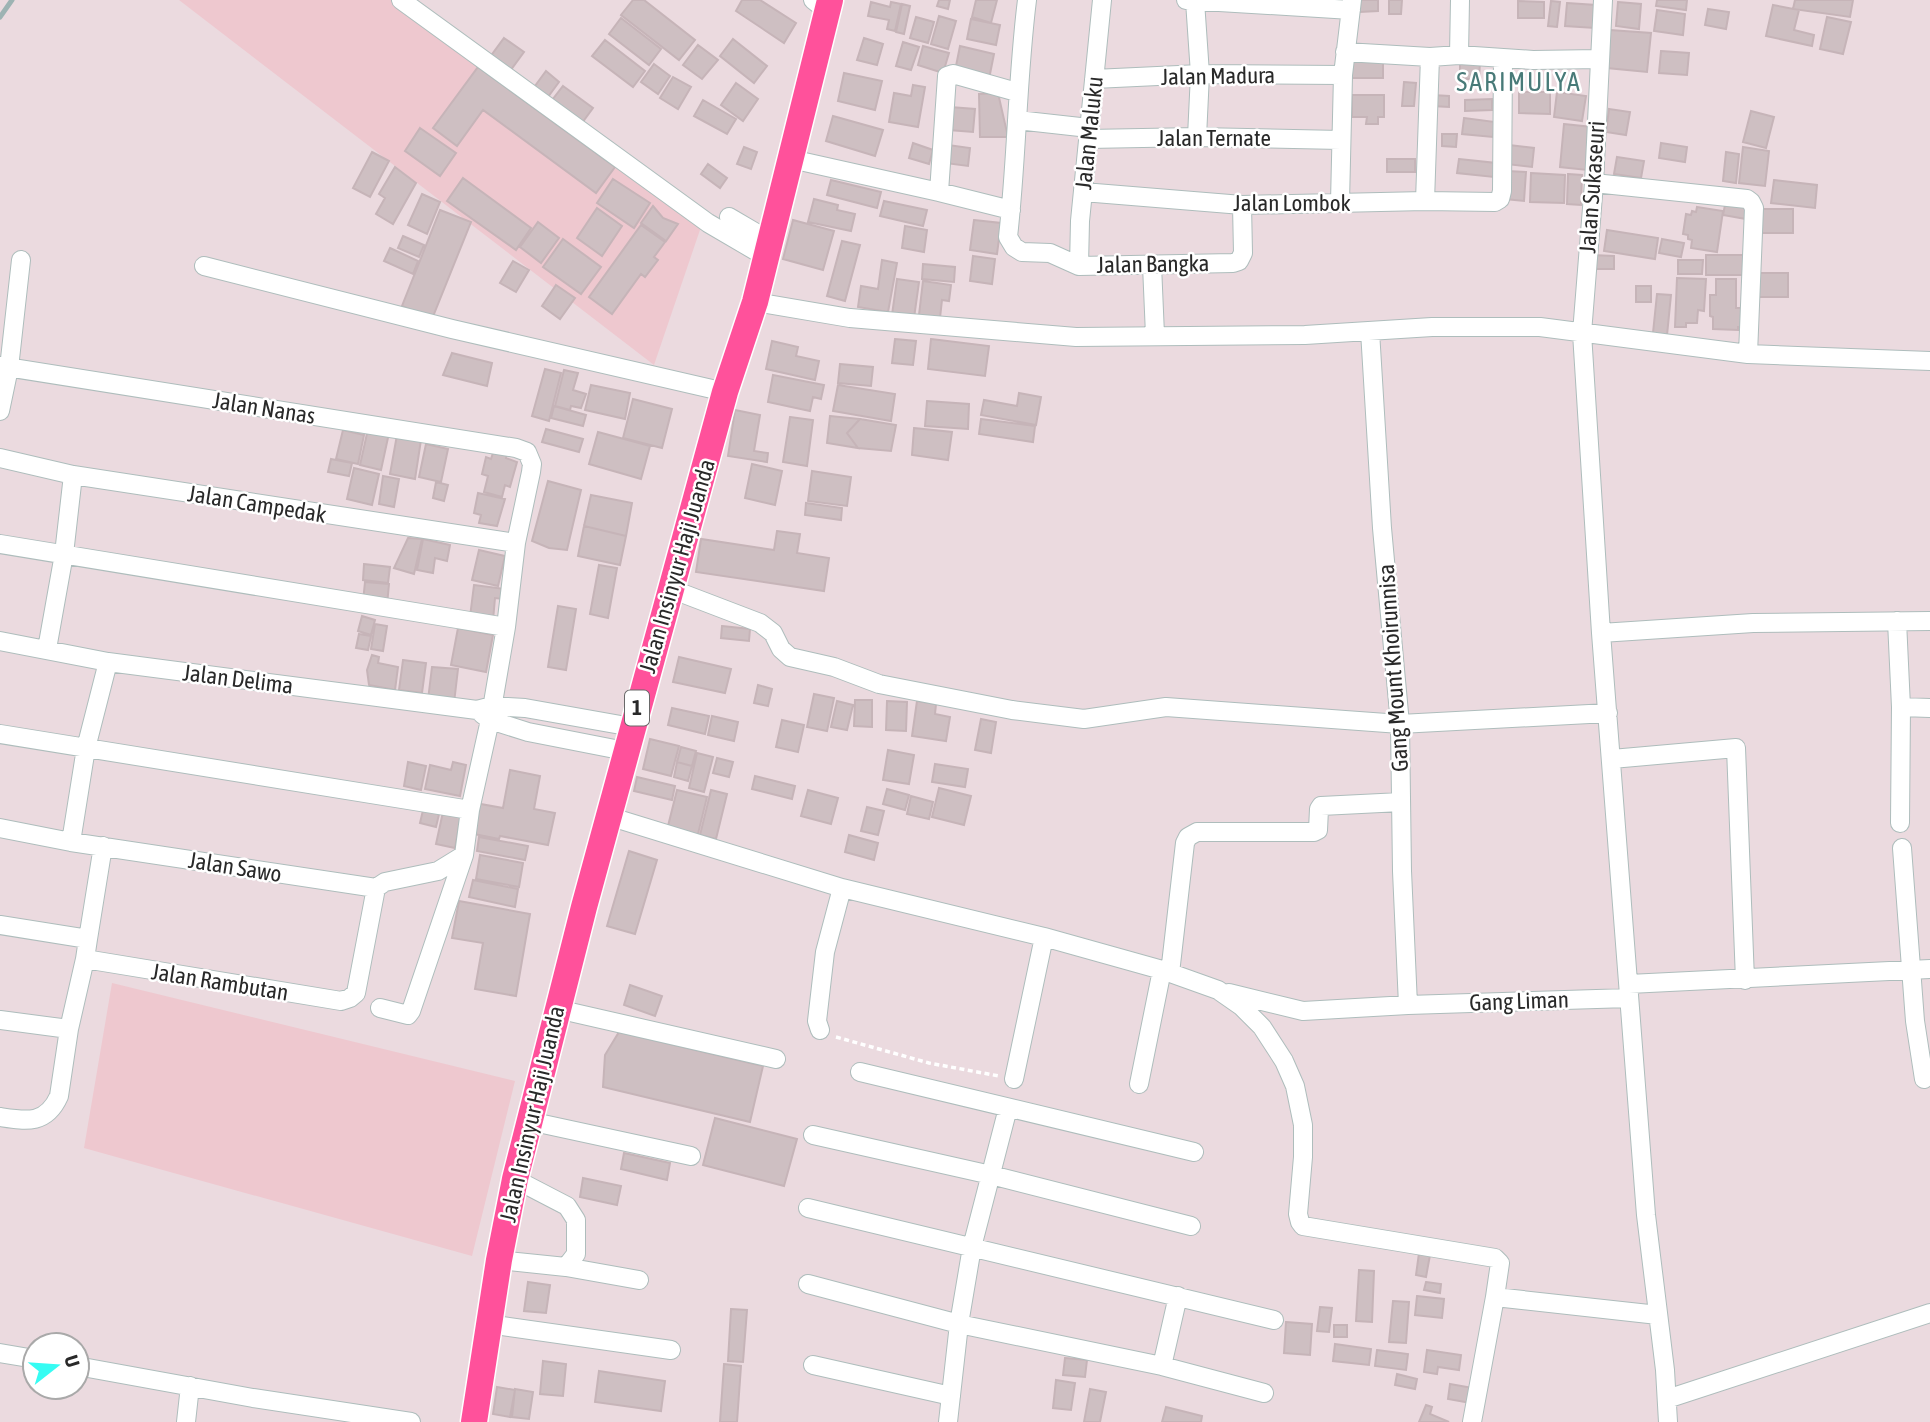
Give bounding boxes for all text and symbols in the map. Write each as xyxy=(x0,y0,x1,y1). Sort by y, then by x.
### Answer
street label: Jalan Madura xyxy=(1161,62,1275,90)
district label: SARIMULYA xyxy=(1456,67,1582,97)
street label: Jalan Maluku xyxy=(1070,75,1108,191)
street label: Jalan Sukaseuri xyxy=(1574,120,1610,254)
street label: Jalan Ternate xyxy=(1157,125,1271,151)
street label: Jalan Lombok xyxy=(1233,190,1351,216)
street label: Jalan Bangka xyxy=(1096,250,1210,278)
street label: Jalan Nanas xyxy=(211,387,317,429)
street label: Jalan Insinyur Haji Juanda xyxy=(634,456,720,676)
street label: Jalan Campedak xyxy=(186,480,328,528)
street label: Gang Mount Khoirunnisa xyxy=(1373,563,1413,773)
street label: Jalan Delima xyxy=(181,659,295,699)
road number: 1 xyxy=(625,690,649,726)
street label: Jalan Sawo xyxy=(187,847,283,887)
street label: Jalan Rambutan xyxy=(150,958,290,1006)
street label: Gang Liman xyxy=(1469,986,1569,1016)
street label: Jalan Insinyur Haji Juanda xyxy=(494,1003,570,1225)
north arrow xyxy=(21,1331,91,1401)
text: U xyxy=(60,1352,84,1370)

